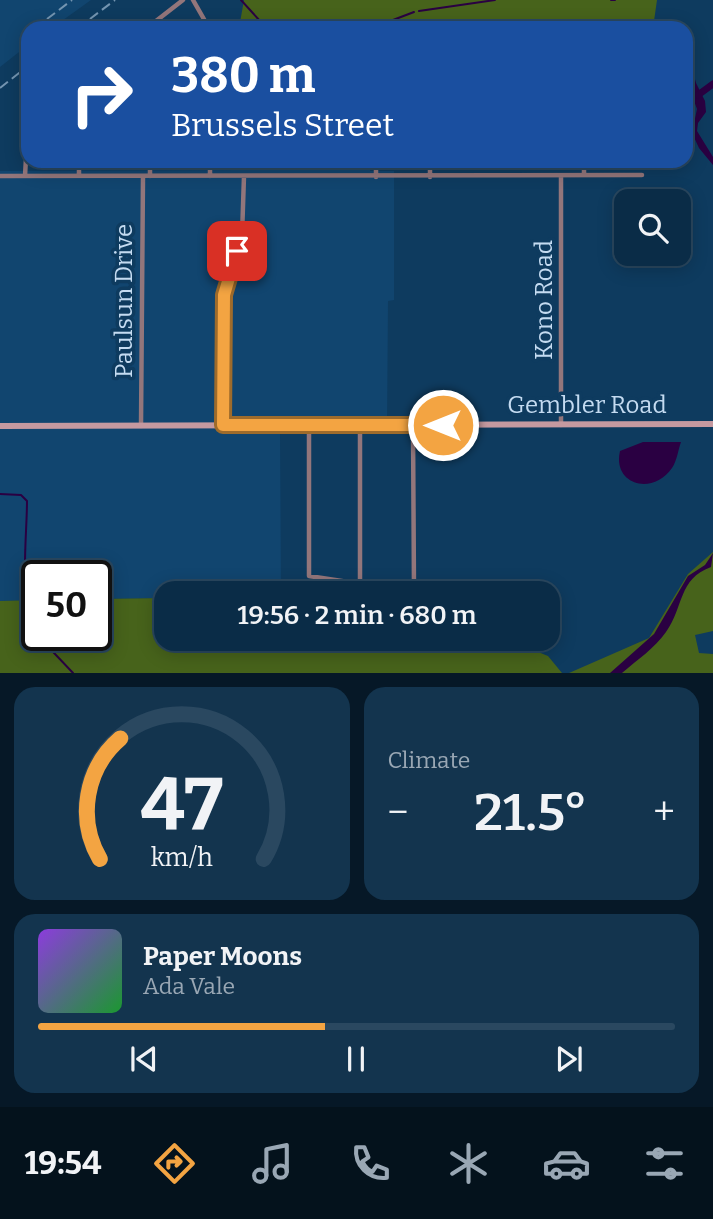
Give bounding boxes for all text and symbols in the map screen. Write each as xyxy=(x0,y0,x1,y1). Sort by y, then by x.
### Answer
text: 380 m xyxy=(171,46,315,105)
icon: right xyxy=(56,49,147,140)
text: Brussels Street xyxy=(171,106,394,144)
map controls xyxy=(614,189,691,266)
button: search xyxy=(614,189,691,266)
pin xyxy=(207,221,267,281)
street label: Paulsun Drive xyxy=(110,224,138,378)
icon: arrive xyxy=(218,232,256,270)
street label: Kono Road xyxy=(530,240,558,360)
position arrow xyxy=(406,388,480,462)
street label: Gembler Road xyxy=(507,391,667,419)
speed limit sign: 50 xyxy=(21,560,112,651)
text: 19:56 · 2 min · 680 m xyxy=(238,600,476,631)
text: Climate xyxy=(388,746,470,774)
text: 47 xyxy=(140,762,223,849)
text: 21.5° xyxy=(474,781,588,844)
text: − xyxy=(388,789,408,835)
text: + xyxy=(653,789,675,835)
text: km/h xyxy=(151,843,213,873)
text: Paper Moons xyxy=(143,941,302,972)
text: Ada Vale xyxy=(143,972,235,1000)
icon: previous xyxy=(125,1040,163,1078)
icon: pause xyxy=(337,1040,375,1078)
icon: next xyxy=(550,1040,588,1078)
icon: directions xyxy=(150,1139,199,1188)
icon: music xyxy=(248,1139,297,1188)
icon: phone xyxy=(346,1139,395,1188)
icon: climate xyxy=(444,1139,493,1188)
icon: car xyxy=(542,1139,591,1188)
icon: filters xyxy=(640,1139,689,1188)
text: 19:54 xyxy=(24,1144,102,1182)

